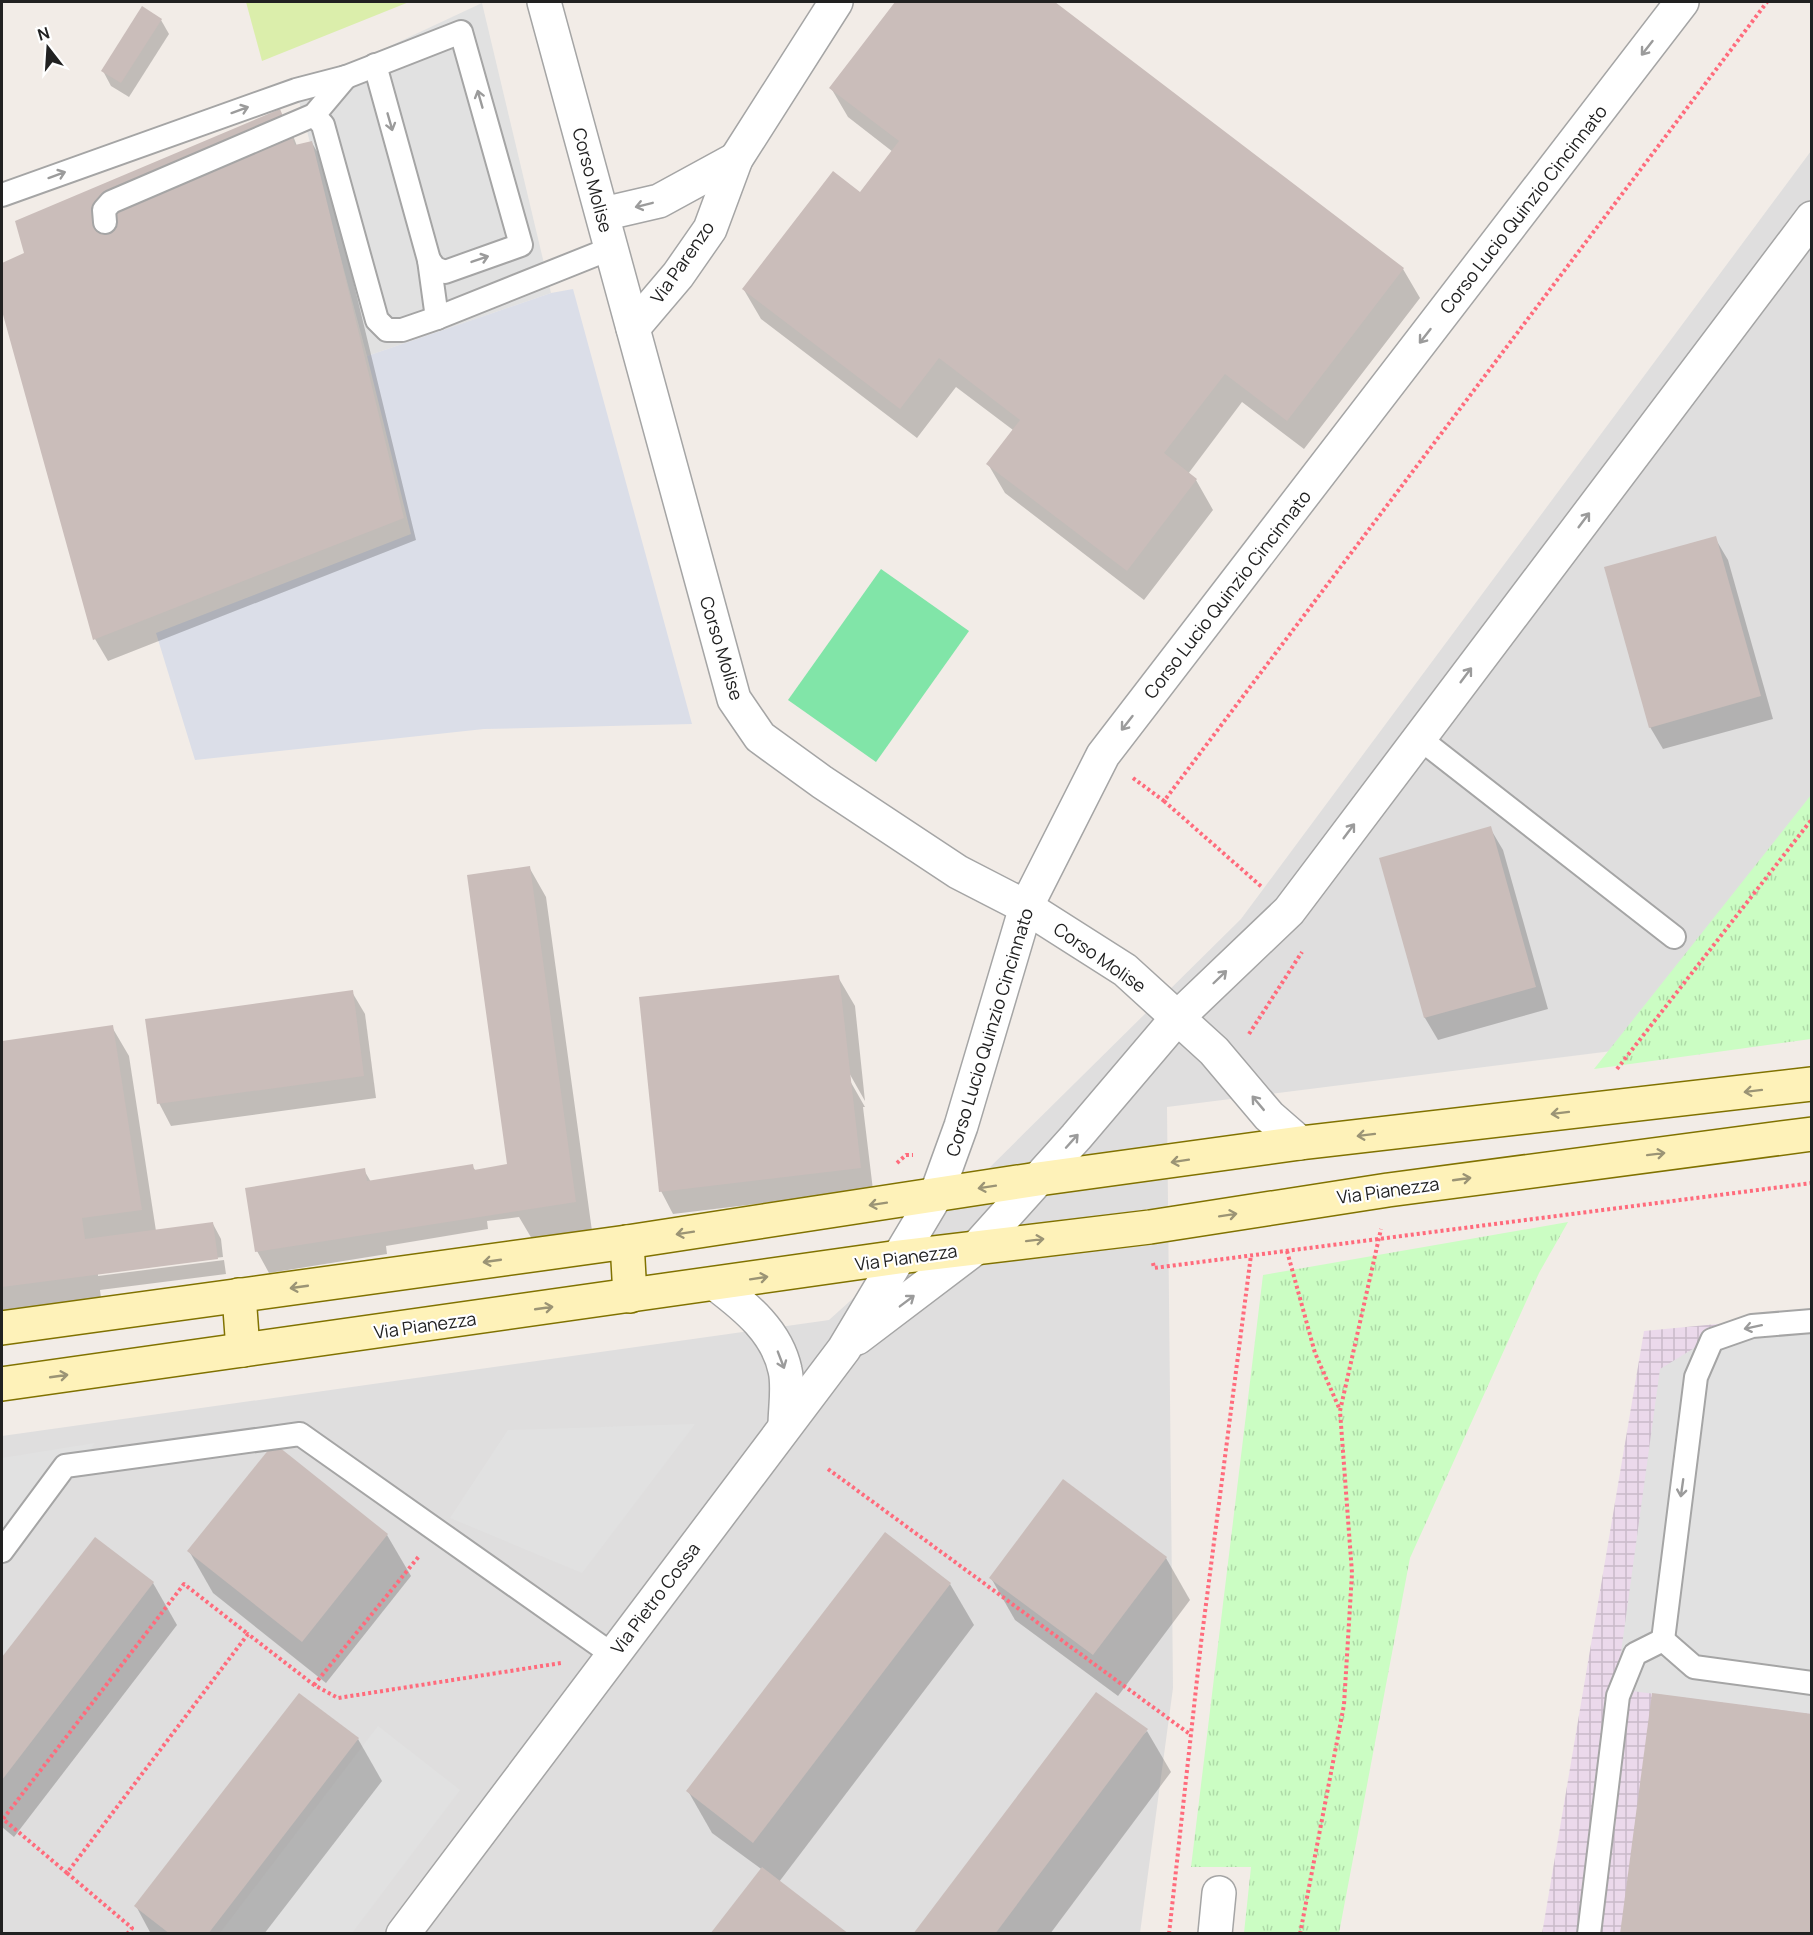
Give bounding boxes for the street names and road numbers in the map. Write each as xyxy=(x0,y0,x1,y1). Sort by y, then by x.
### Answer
street label: Corso Lucio Quinzio Cincinnato xyxy=(1434,100,1612,318)
street label: Corso Molise xyxy=(567,125,619,235)
street label: Via Parenzo xyxy=(645,216,719,308)
street label: Corso Lucio Quinzio Cincinnato xyxy=(1138,485,1316,703)
street label: Corso Molise xyxy=(695,593,749,703)
street label: Corso Lucio Quinzio Cincinnato xyxy=(940,905,1038,1159)
street label: Corso Molise xyxy=(1049,916,1151,998)
street label: Via Pianezza xyxy=(1335,1171,1441,1209)
street label: Via Pianezza xyxy=(853,1238,959,1276)
street label: Via Pianezza xyxy=(372,1306,478,1344)
street label: Via Pietro Cossa xyxy=(605,1537,705,1659)

